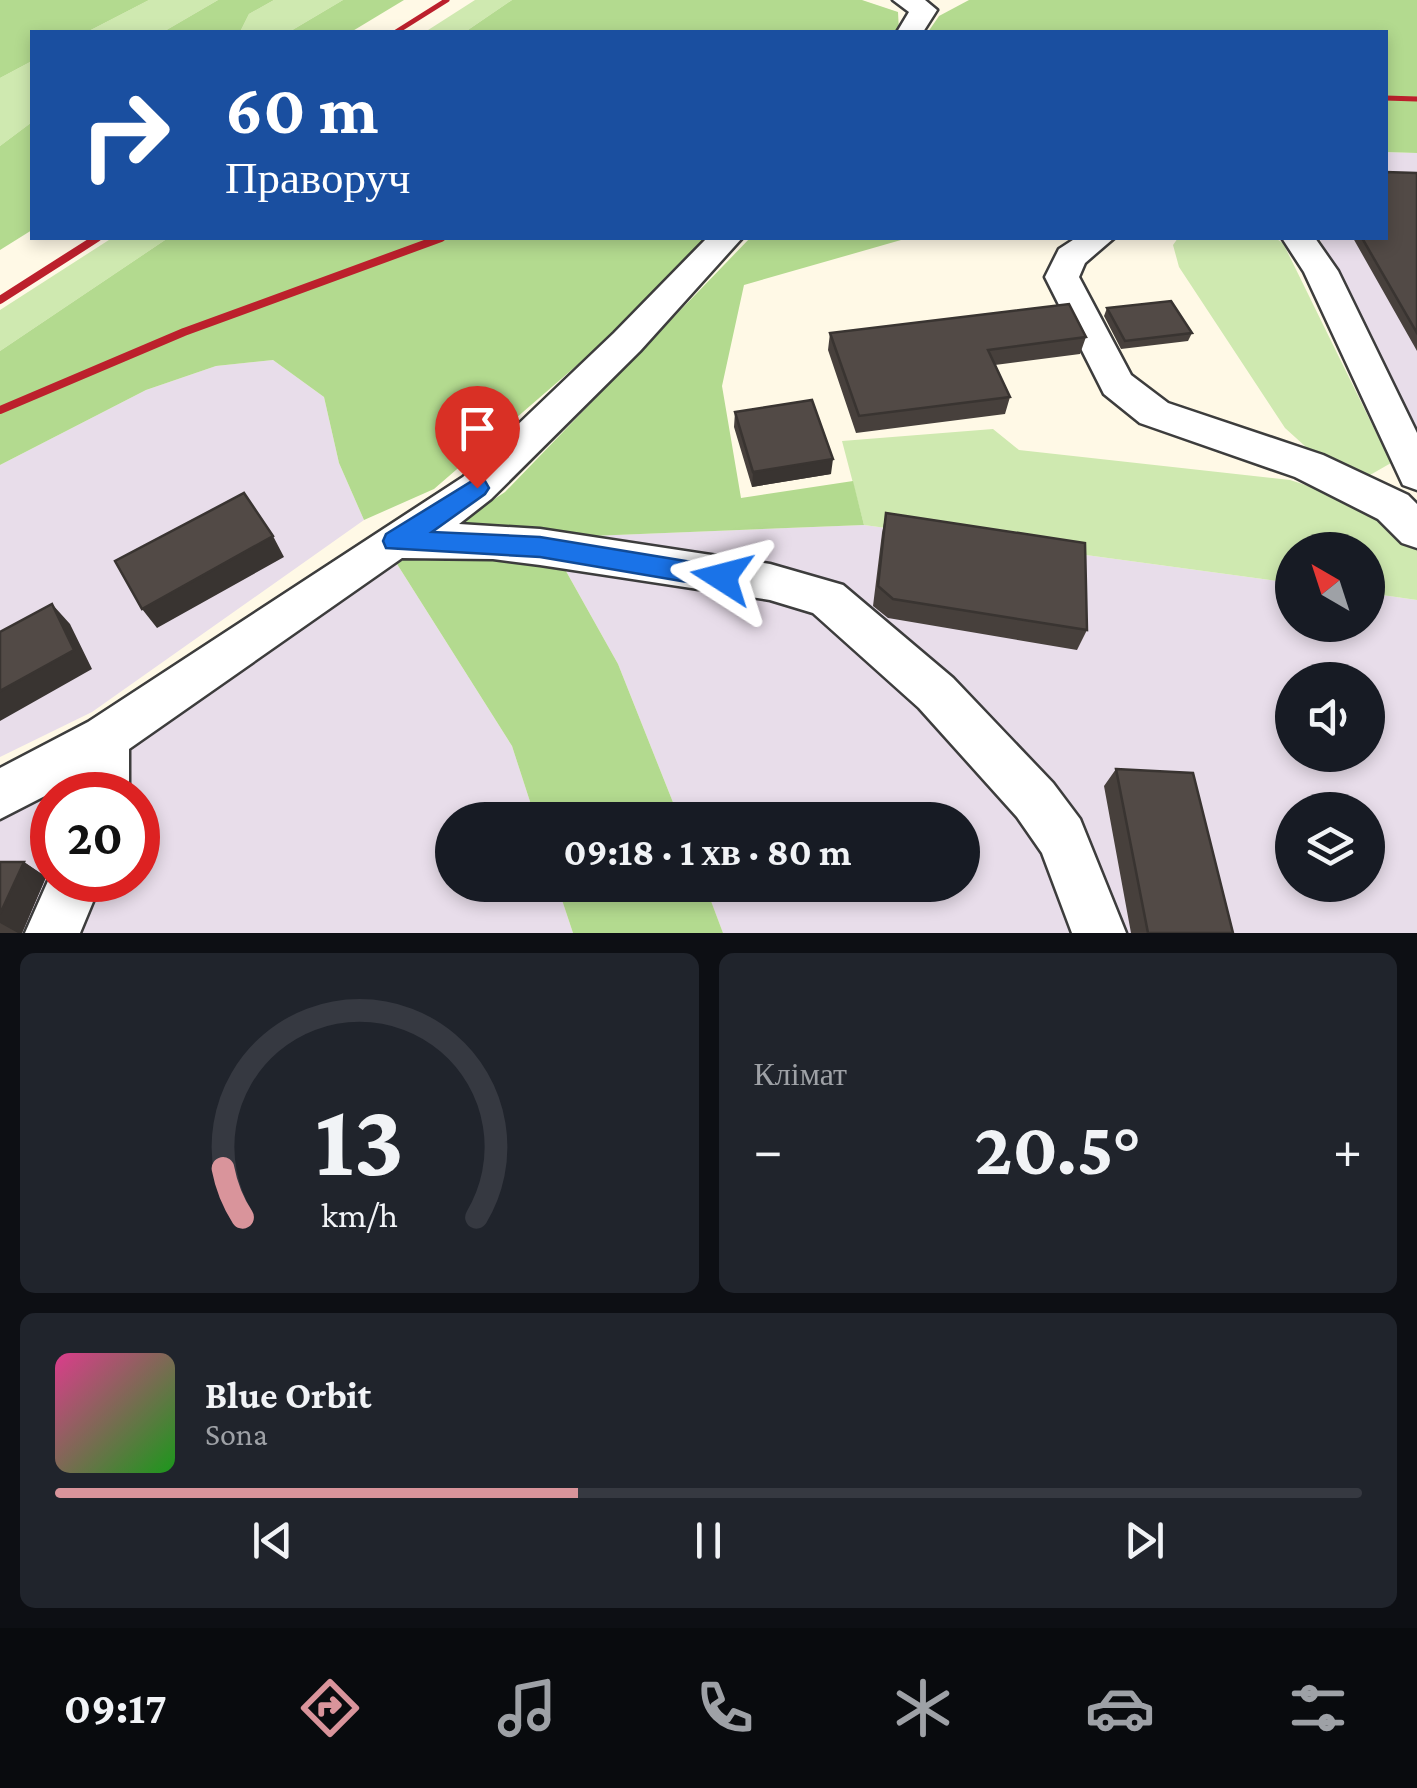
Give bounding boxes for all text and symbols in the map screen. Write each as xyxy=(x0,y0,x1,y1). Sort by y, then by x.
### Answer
icon: right xyxy=(60,70,190,200)
text: 60 m xyxy=(225,70,378,148)
text: Праворуч xyxy=(225,153,410,203)
pin xyxy=(435,386,520,489)
icon: arrive xyxy=(450,401,505,456)
position arrow xyxy=(670,525,774,629)
north arrow xyxy=(1275,532,1385,642)
map controls xyxy=(1275,532,1385,902)
button: sound xyxy=(1275,662,1385,772)
speed limit sign: 20 xyxy=(30,772,160,902)
button: layers xyxy=(1275,792,1385,902)
text: 09:18 · 1 хв · 80 m xyxy=(564,831,851,873)
text: Клімат xyxy=(754,1056,847,1092)
text: 13 xyxy=(314,1082,404,1197)
text: 20.5° xyxy=(974,1107,1141,1190)
text: − xyxy=(754,1119,783,1180)
text: + xyxy=(1333,1119,1362,1180)
text: km/h xyxy=(321,1195,398,1235)
text: Blue Orbit xyxy=(205,1374,372,1416)
text: Sona xyxy=(205,1416,268,1452)
icon: previous xyxy=(245,1513,300,1568)
icon: pause xyxy=(681,1513,736,1568)
icon: next xyxy=(1117,1513,1172,1568)
icon: directions xyxy=(295,1673,365,1743)
icon: music xyxy=(492,1673,562,1743)
icon: phone xyxy=(690,1673,760,1743)
icon: climate xyxy=(888,1673,958,1743)
icon: car xyxy=(1085,1673,1155,1743)
icon: filters xyxy=(1283,1673,1353,1743)
text: 09:17 xyxy=(64,1683,167,1733)

